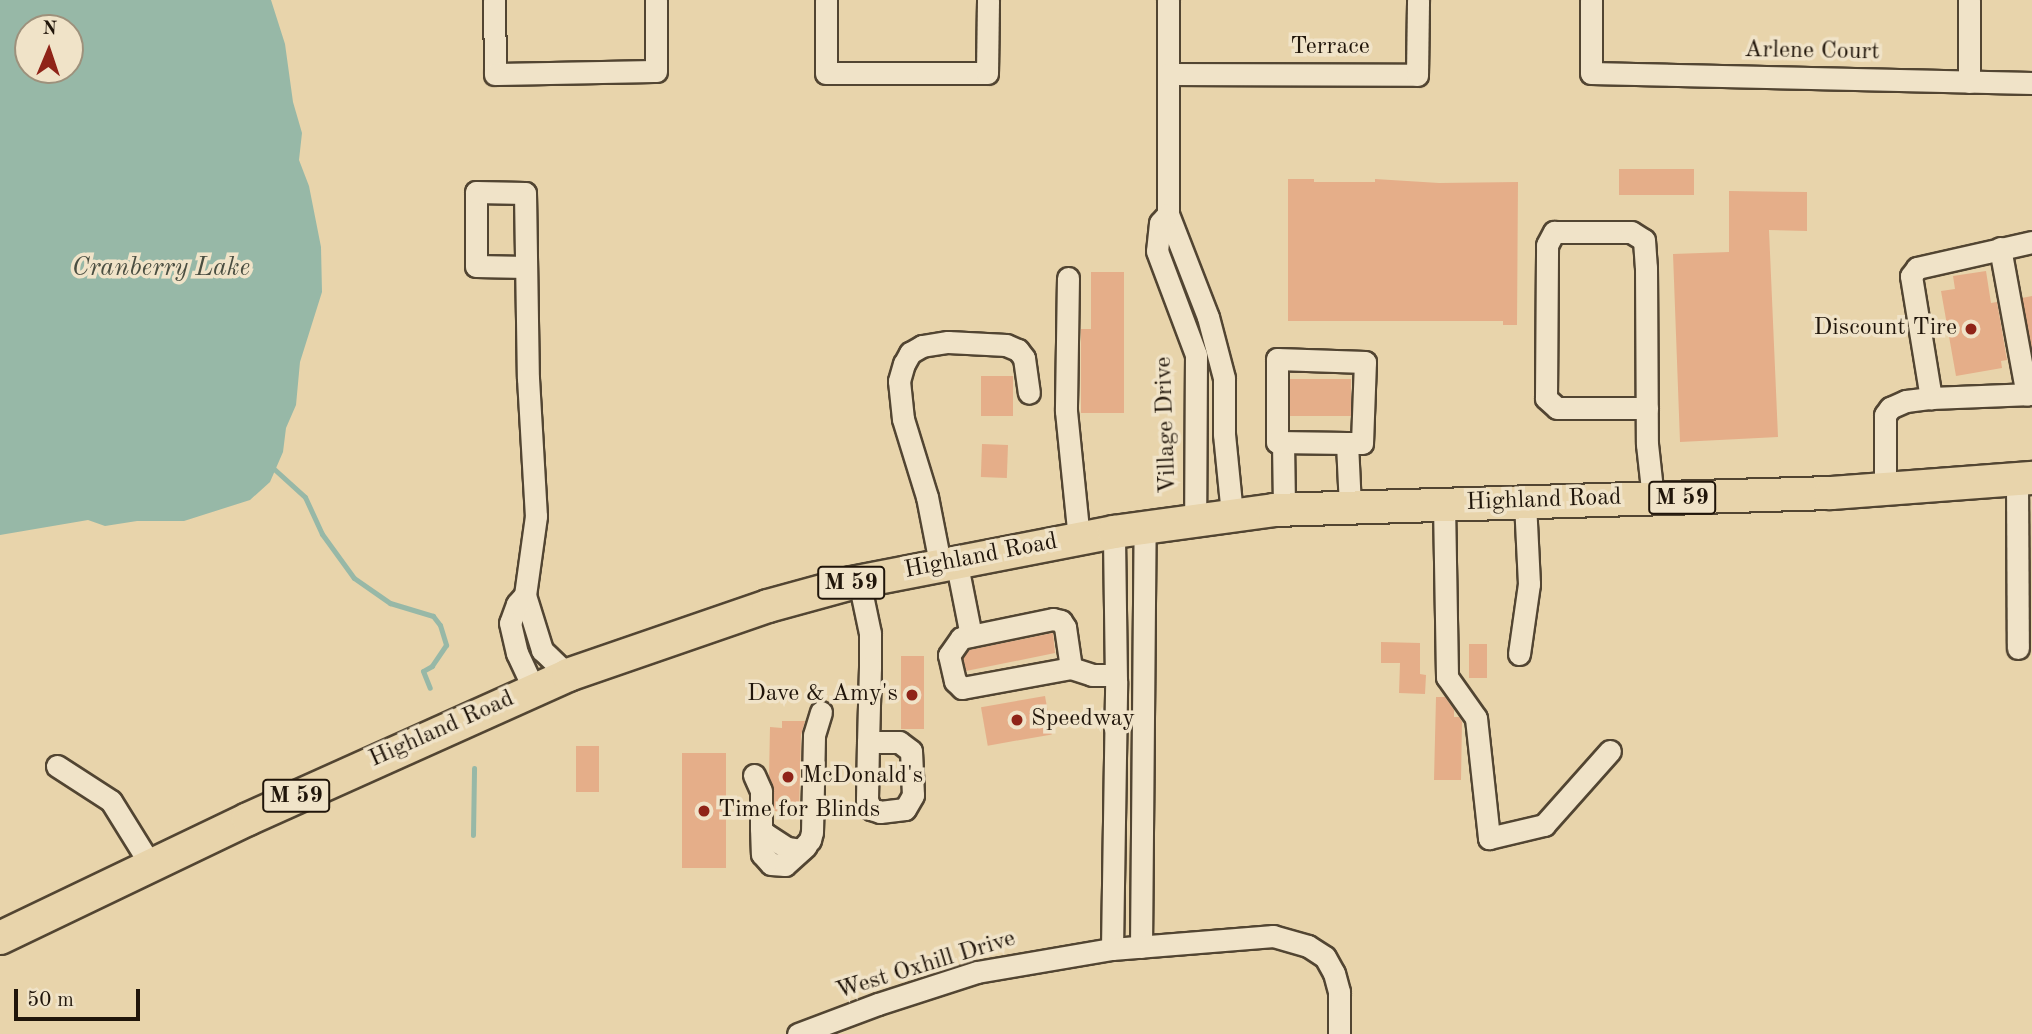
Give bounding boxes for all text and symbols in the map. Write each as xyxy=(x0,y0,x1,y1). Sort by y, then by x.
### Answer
north arrow xyxy=(14,14,84,84)
text: N xyxy=(42,20,57,39)
street label: Terrace xyxy=(1290,34,1370,62)
street label: Arlene Court xyxy=(1744,36,1880,68)
water label: Cranberry Lake xyxy=(72,253,250,285)
place label: Discount Tire xyxy=(1814,315,1957,343)
marker: Discount Tire xyxy=(1963,321,1979,337)
street label: Village Drive xyxy=(1150,356,1184,494)
road number: M 59 xyxy=(1647,478,1717,518)
street label: Highland Road xyxy=(1466,484,1622,518)
street label: Highland Road xyxy=(902,528,1060,586)
road number: M 59 xyxy=(816,564,886,603)
place label: Dave & Amy's xyxy=(747,681,898,709)
street label: Highland Road xyxy=(365,685,519,775)
marker: Dave & Amy's xyxy=(904,687,920,703)
place label: Speedway xyxy=(1031,706,1135,734)
marker: Speedway xyxy=(1009,712,1025,728)
place label: McDonald's xyxy=(802,763,923,791)
marker: McDonald's xyxy=(780,769,796,785)
road number: M 59 xyxy=(261,776,331,816)
place label: Time for Blinds xyxy=(718,797,880,825)
marker: Time for Blinds xyxy=(696,803,712,819)
street label: West Oxhill Drive xyxy=(833,925,1019,1007)
scale bar xyxy=(18,974,144,1018)
text: 50 m xyxy=(27,990,74,1011)

